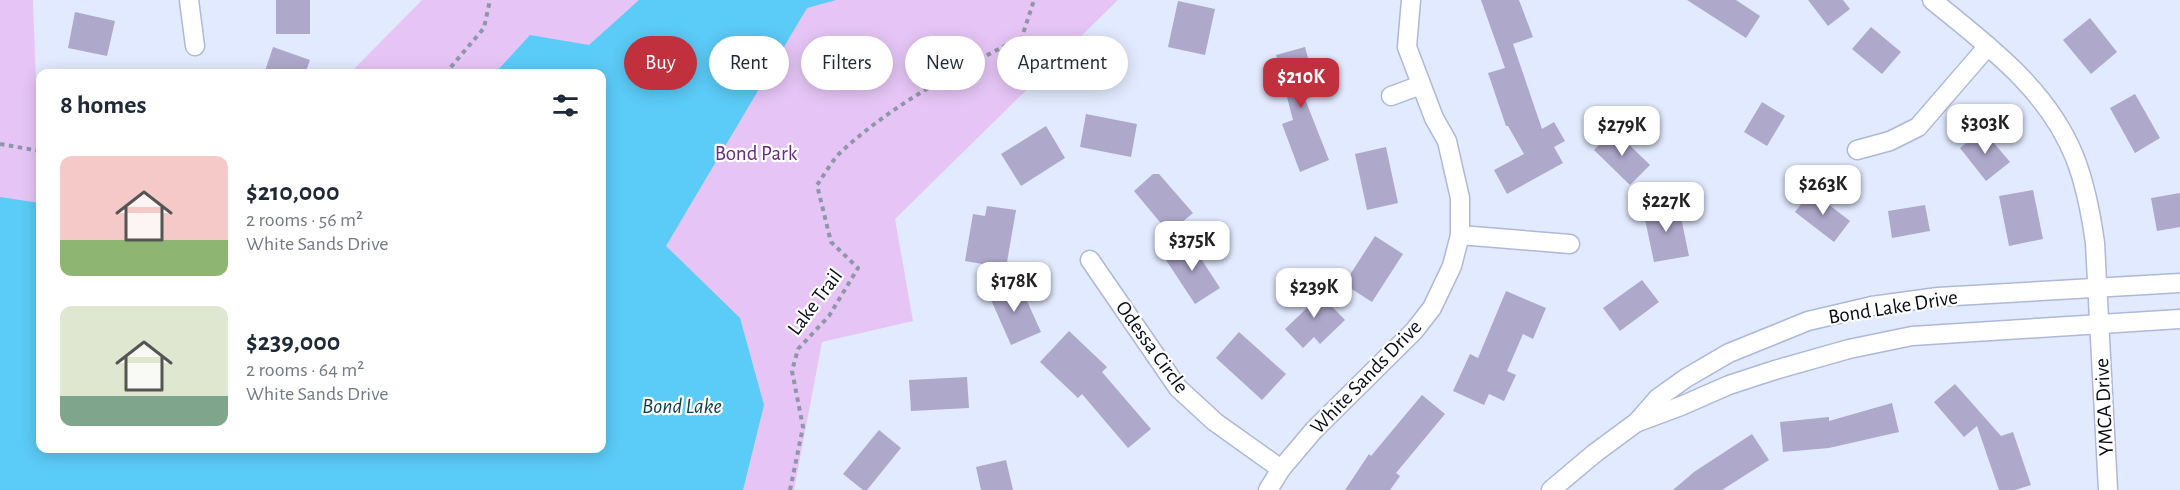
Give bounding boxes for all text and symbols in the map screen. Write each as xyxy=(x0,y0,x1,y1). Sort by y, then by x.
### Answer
chip: Buy xyxy=(624,36,697,90)
chip: Rent xyxy=(709,36,789,90)
chip: Filters xyxy=(801,36,893,90)
chip: New xyxy=(905,36,985,90)
chip: Apartment xyxy=(997,36,1128,90)
pin: $210K xyxy=(1259,58,1343,109)
text: $210K xyxy=(1277,67,1325,87)
icon: filters xyxy=(549,89,582,122)
text: 8 homes xyxy=(60,92,147,118)
pin: $303K xyxy=(1943,104,2027,155)
pin: $279K xyxy=(1580,106,1664,157)
text: $303K xyxy=(1961,113,2009,133)
text: $279K xyxy=(1598,115,1646,135)
park label: Bond Park xyxy=(715,143,798,164)
pin: $263K xyxy=(1781,165,1865,216)
text: $263K xyxy=(1799,174,1847,194)
text: $210,000 xyxy=(246,179,339,205)
icon: home xyxy=(108,180,180,252)
pin: $227K xyxy=(1624,182,1708,233)
text: $227K xyxy=(1642,191,1690,211)
text: 2 rooms · 56 m² xyxy=(246,210,363,230)
pin: $375K xyxy=(1150,221,1234,272)
text: $375K xyxy=(1169,230,1215,250)
text: White Sands Drive xyxy=(246,234,389,254)
pin: $178K xyxy=(972,262,1056,313)
street label: Lake Trail xyxy=(784,265,846,339)
pin: $239K xyxy=(1272,268,1356,319)
text: $178K xyxy=(991,271,1037,291)
text: $239K xyxy=(1290,277,1338,297)
street label: Bond Lake Drive xyxy=(1827,286,1959,328)
street label: Odessa Circle xyxy=(1112,297,1192,397)
street label: White Sands Drive xyxy=(1306,316,1426,438)
text: $239,000 xyxy=(246,329,340,355)
icon: home xyxy=(108,330,180,402)
street label: YMCA Drive xyxy=(2091,358,2117,456)
text: 2 rooms · 64 m² xyxy=(246,360,364,380)
text: White Sands Drive xyxy=(246,384,389,404)
water label: Bond Lake xyxy=(642,395,722,417)

